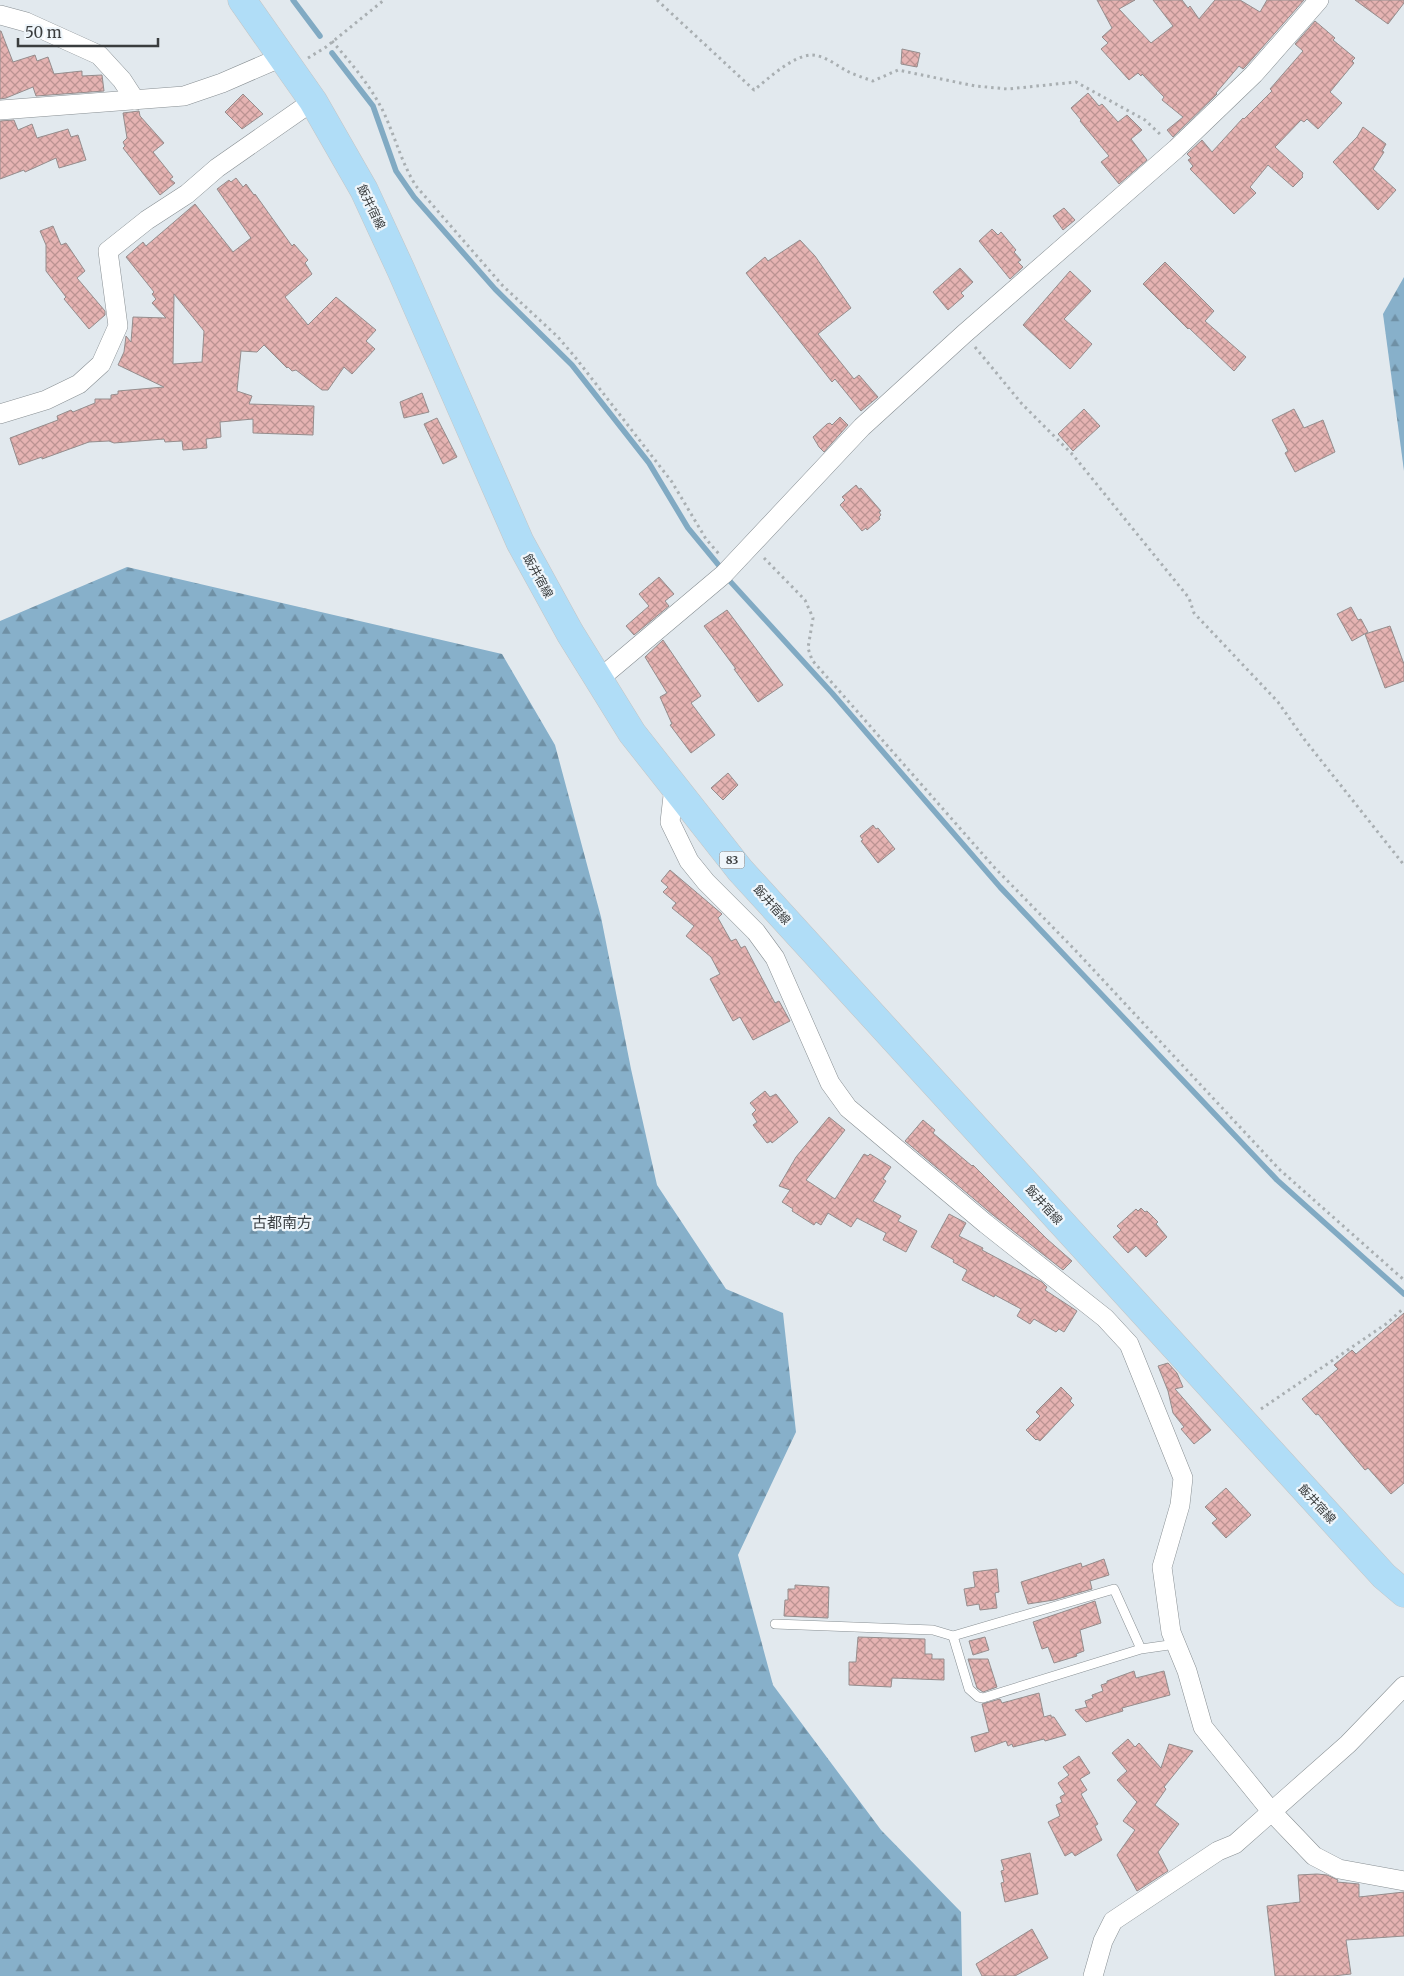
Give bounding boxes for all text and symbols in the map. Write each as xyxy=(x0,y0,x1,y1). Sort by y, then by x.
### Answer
scale bar xyxy=(18,15,158,47)
text: 50 m xyxy=(25,23,62,42)
street label: 飯井宿線 xyxy=(354,182,389,232)
street label: 飯井宿線 xyxy=(520,551,557,600)
road number: 83 xyxy=(720,852,744,868)
street label: 飯井宿線 xyxy=(751,882,794,928)
street label: 飯井宿線 xyxy=(1023,1182,1066,1228)
district label: 古都南方 xyxy=(252,1213,312,1232)
street label: 飯井宿線 xyxy=(1296,1481,1339,1526)

